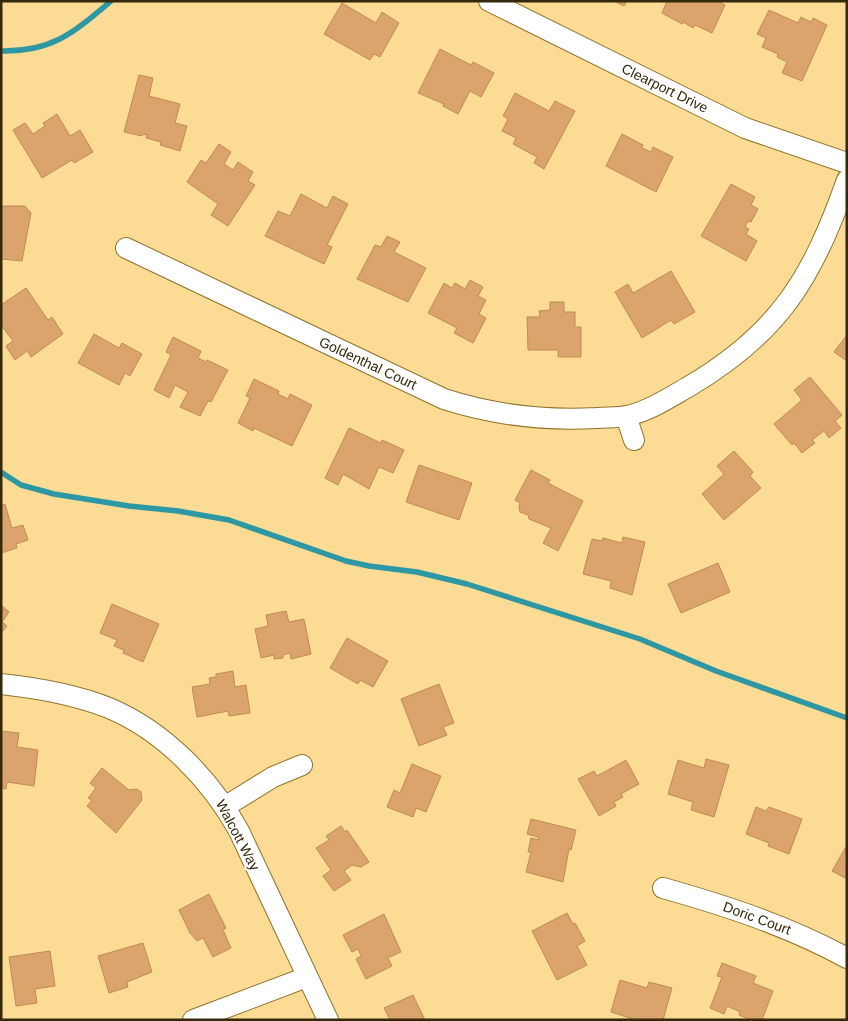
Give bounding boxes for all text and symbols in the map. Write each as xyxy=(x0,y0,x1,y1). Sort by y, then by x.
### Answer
street label: Clearport Drive xyxy=(619,60,711,116)
street label: Goldenthal Court xyxy=(317,333,419,393)
street label: Walcott Way xyxy=(213,797,263,873)
street label: Doric Court xyxy=(721,898,793,938)

